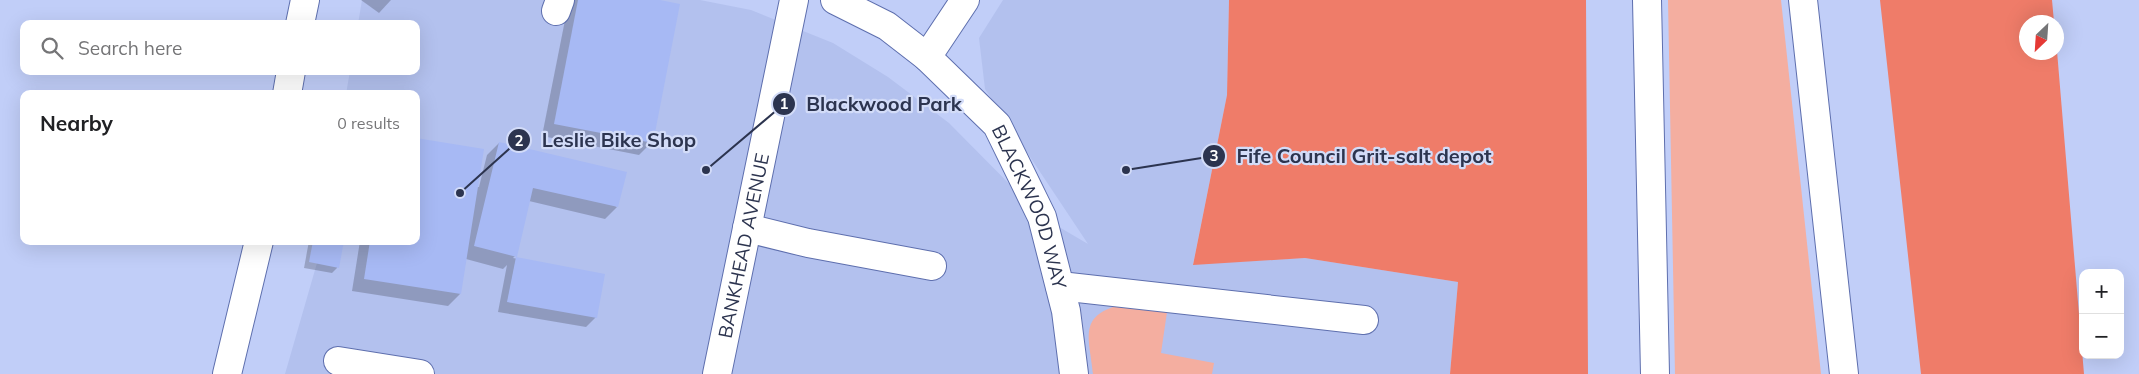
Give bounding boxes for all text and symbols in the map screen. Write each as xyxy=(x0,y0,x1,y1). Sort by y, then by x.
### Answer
north arrow xyxy=(2019,15,2064,60)
search box xyxy=(20,20,420,75)
icon: search xyxy=(38,34,66,62)
text: Search here xyxy=(78,36,182,60)
callout: Blackwood Park xyxy=(771,86,971,121)
text: Blackwood Park xyxy=(806,91,963,116)
text: 1 xyxy=(779,94,789,113)
text: Nearby xyxy=(40,110,113,136)
text: 0 results xyxy=(337,113,400,133)
street label: BLACKWOOD WAY xyxy=(987,121,1072,292)
callout: Leslie Bike Shop xyxy=(507,123,706,158)
text: Leslie Bike Shop xyxy=(542,127,696,152)
text: 2 xyxy=(514,131,524,150)
callout: Fife Council Grit-salt depot xyxy=(1202,138,1502,173)
text: Fife Council Grit-salt depot xyxy=(1236,143,1492,168)
text: 3 xyxy=(1209,146,1219,165)
street label: BANKHEAD AVENUE xyxy=(713,151,774,340)
map controls xyxy=(2079,269,2124,359)
button: + xyxy=(2079,269,2124,314)
button: − xyxy=(2079,314,2124,359)

